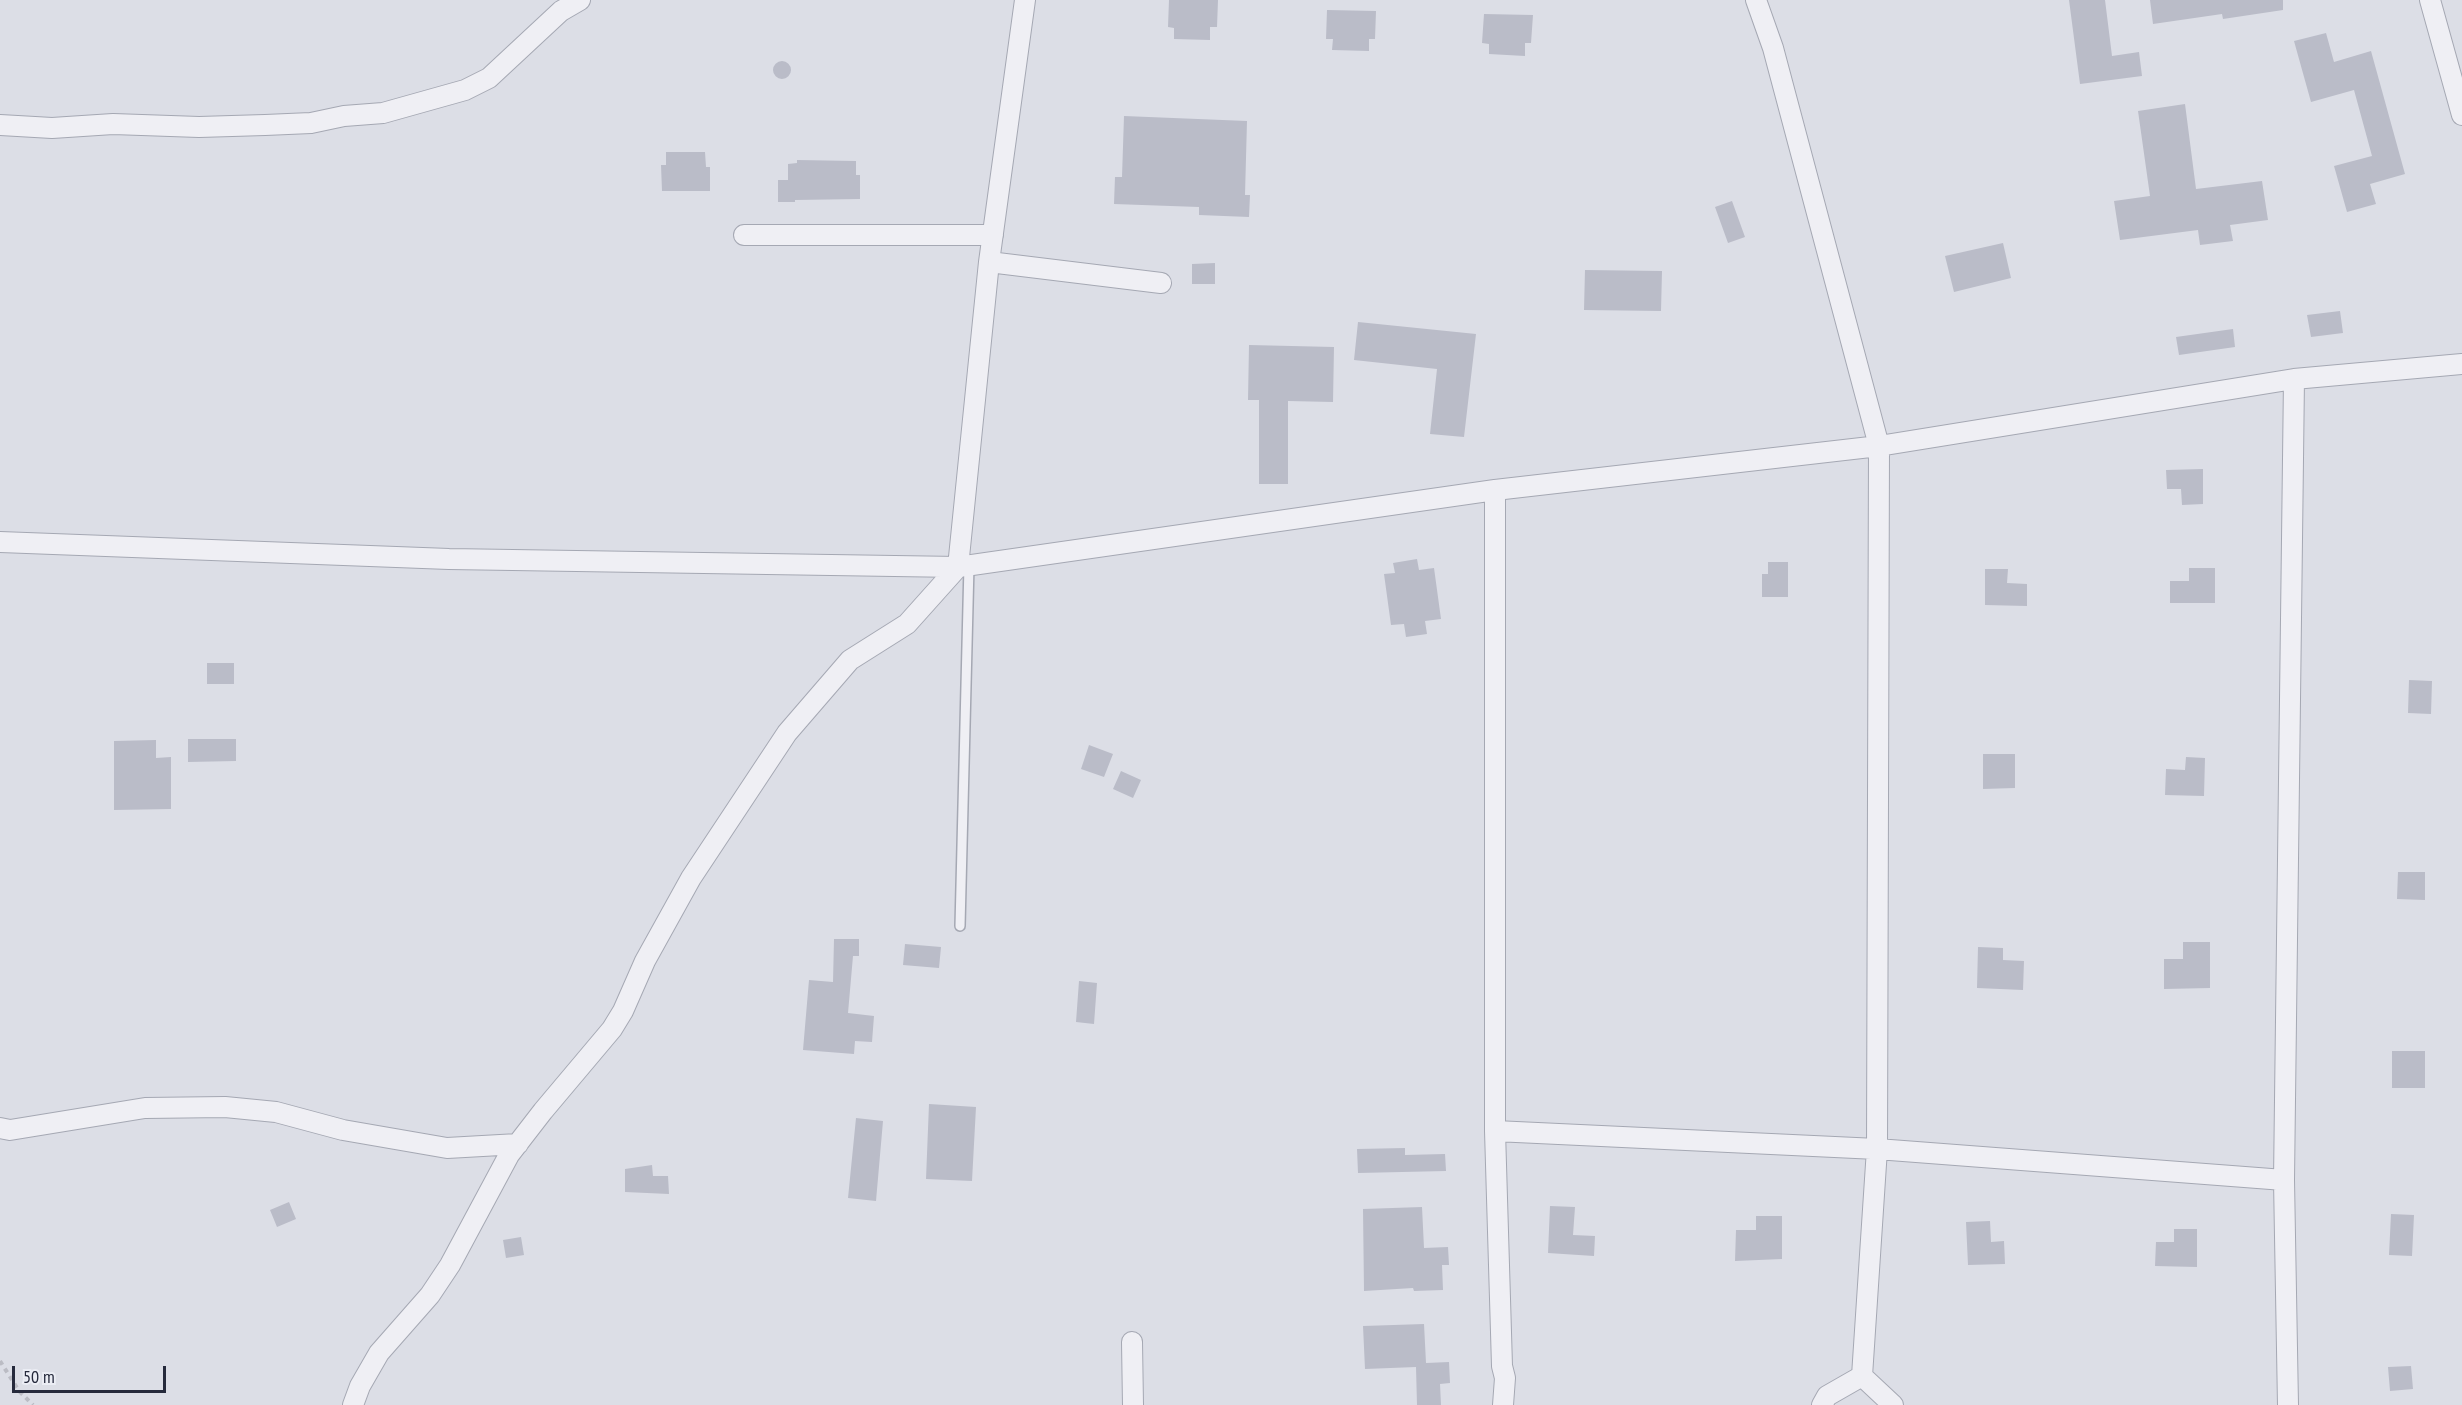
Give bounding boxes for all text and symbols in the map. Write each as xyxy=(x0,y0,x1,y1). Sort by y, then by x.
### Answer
scale bar xyxy=(15,1354,170,1392)
text: 50 m xyxy=(23,1365,55,1388)

